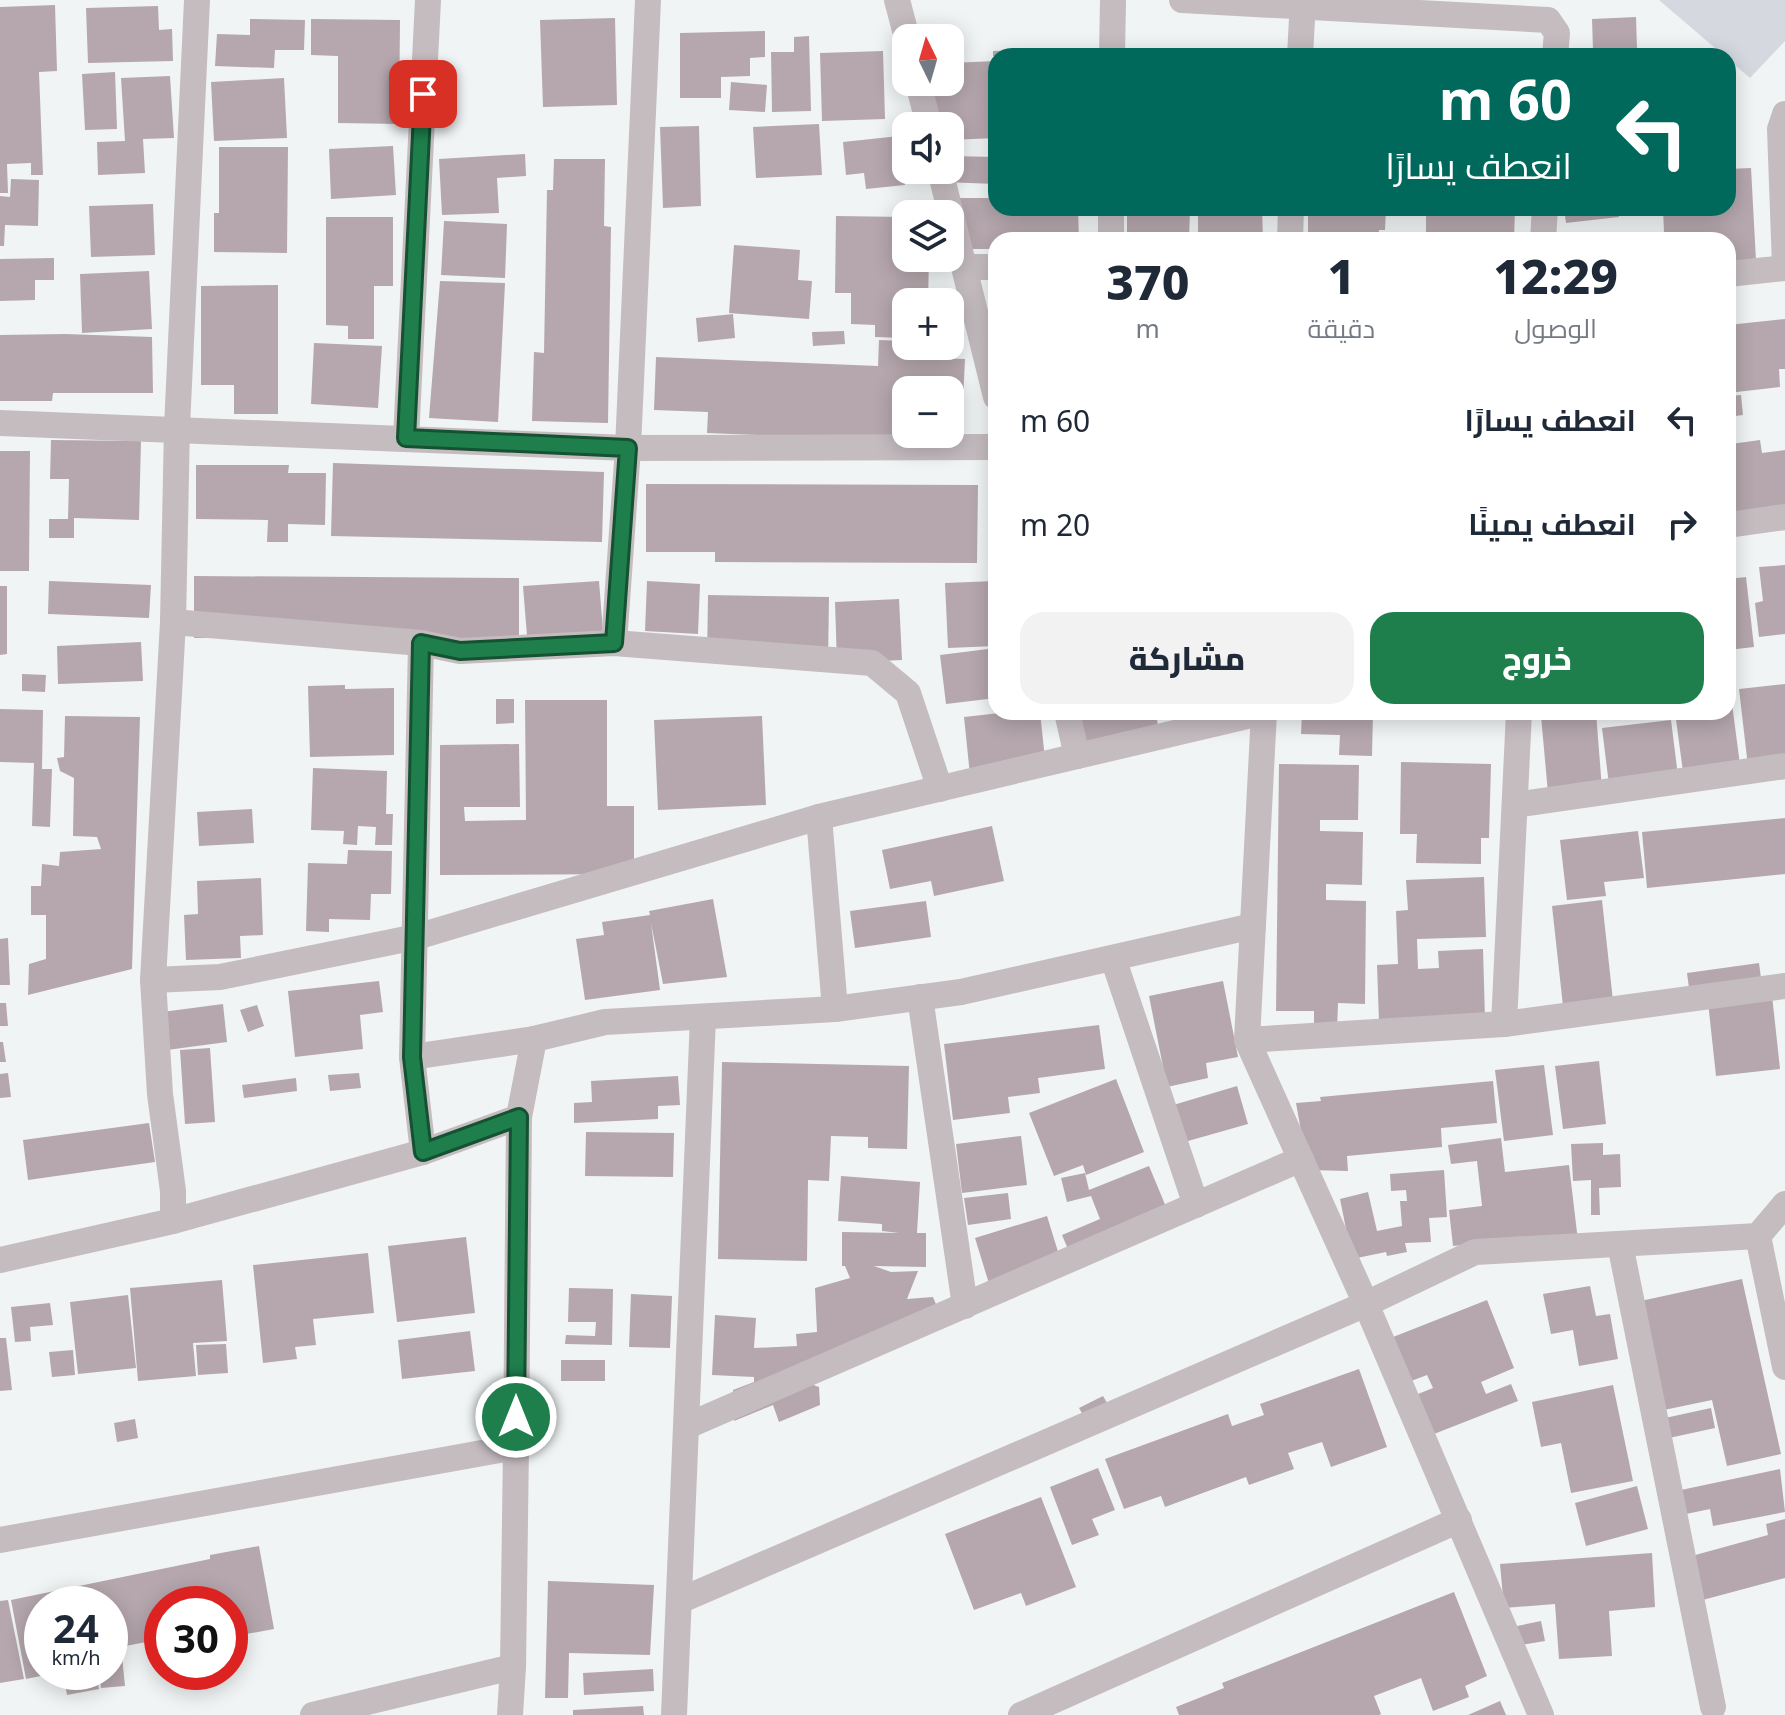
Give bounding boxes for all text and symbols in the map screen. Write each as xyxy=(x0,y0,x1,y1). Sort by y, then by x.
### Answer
north arrow xyxy=(892,24,964,96)
map controls xyxy=(892,24,964,448)
pin xyxy=(389,60,457,128)
text: 60 m xyxy=(1439,60,1572,136)
icon: arrive xyxy=(401,72,445,116)
icon: left xyxy=(1600,80,1704,184)
button: sound xyxy=(892,112,964,184)
text: انعطف يسارًا xyxy=(1385,141,1572,190)
button: layers xyxy=(892,200,964,272)
text: 1 xyxy=(1327,243,1355,308)
text: 12:29 xyxy=(1493,243,1618,308)
text: 370 xyxy=(1106,249,1189,314)
button: + xyxy=(892,288,964,360)
text: m xyxy=(1136,310,1160,346)
text: دقيقة xyxy=(1307,310,1375,346)
text: الوصول xyxy=(1514,310,1597,346)
button: − xyxy=(892,376,964,448)
icon: left xyxy=(1660,398,1704,442)
text: انعطف يسارًا xyxy=(1465,399,1636,440)
text: 60 m xyxy=(1020,400,1090,441)
icon: right xyxy=(1660,502,1704,546)
text: انعطف يمينًا xyxy=(1468,503,1636,544)
text: 20 m xyxy=(1020,504,1090,545)
button: مشاركة xyxy=(1020,612,1354,704)
button: خروج xyxy=(1370,612,1704,704)
position arrow xyxy=(474,1375,558,1459)
speed limit sign: 30 xyxy=(144,1586,248,1690)
text: 24 xyxy=(53,1600,99,1655)
text: km/h xyxy=(51,1644,101,1671)

